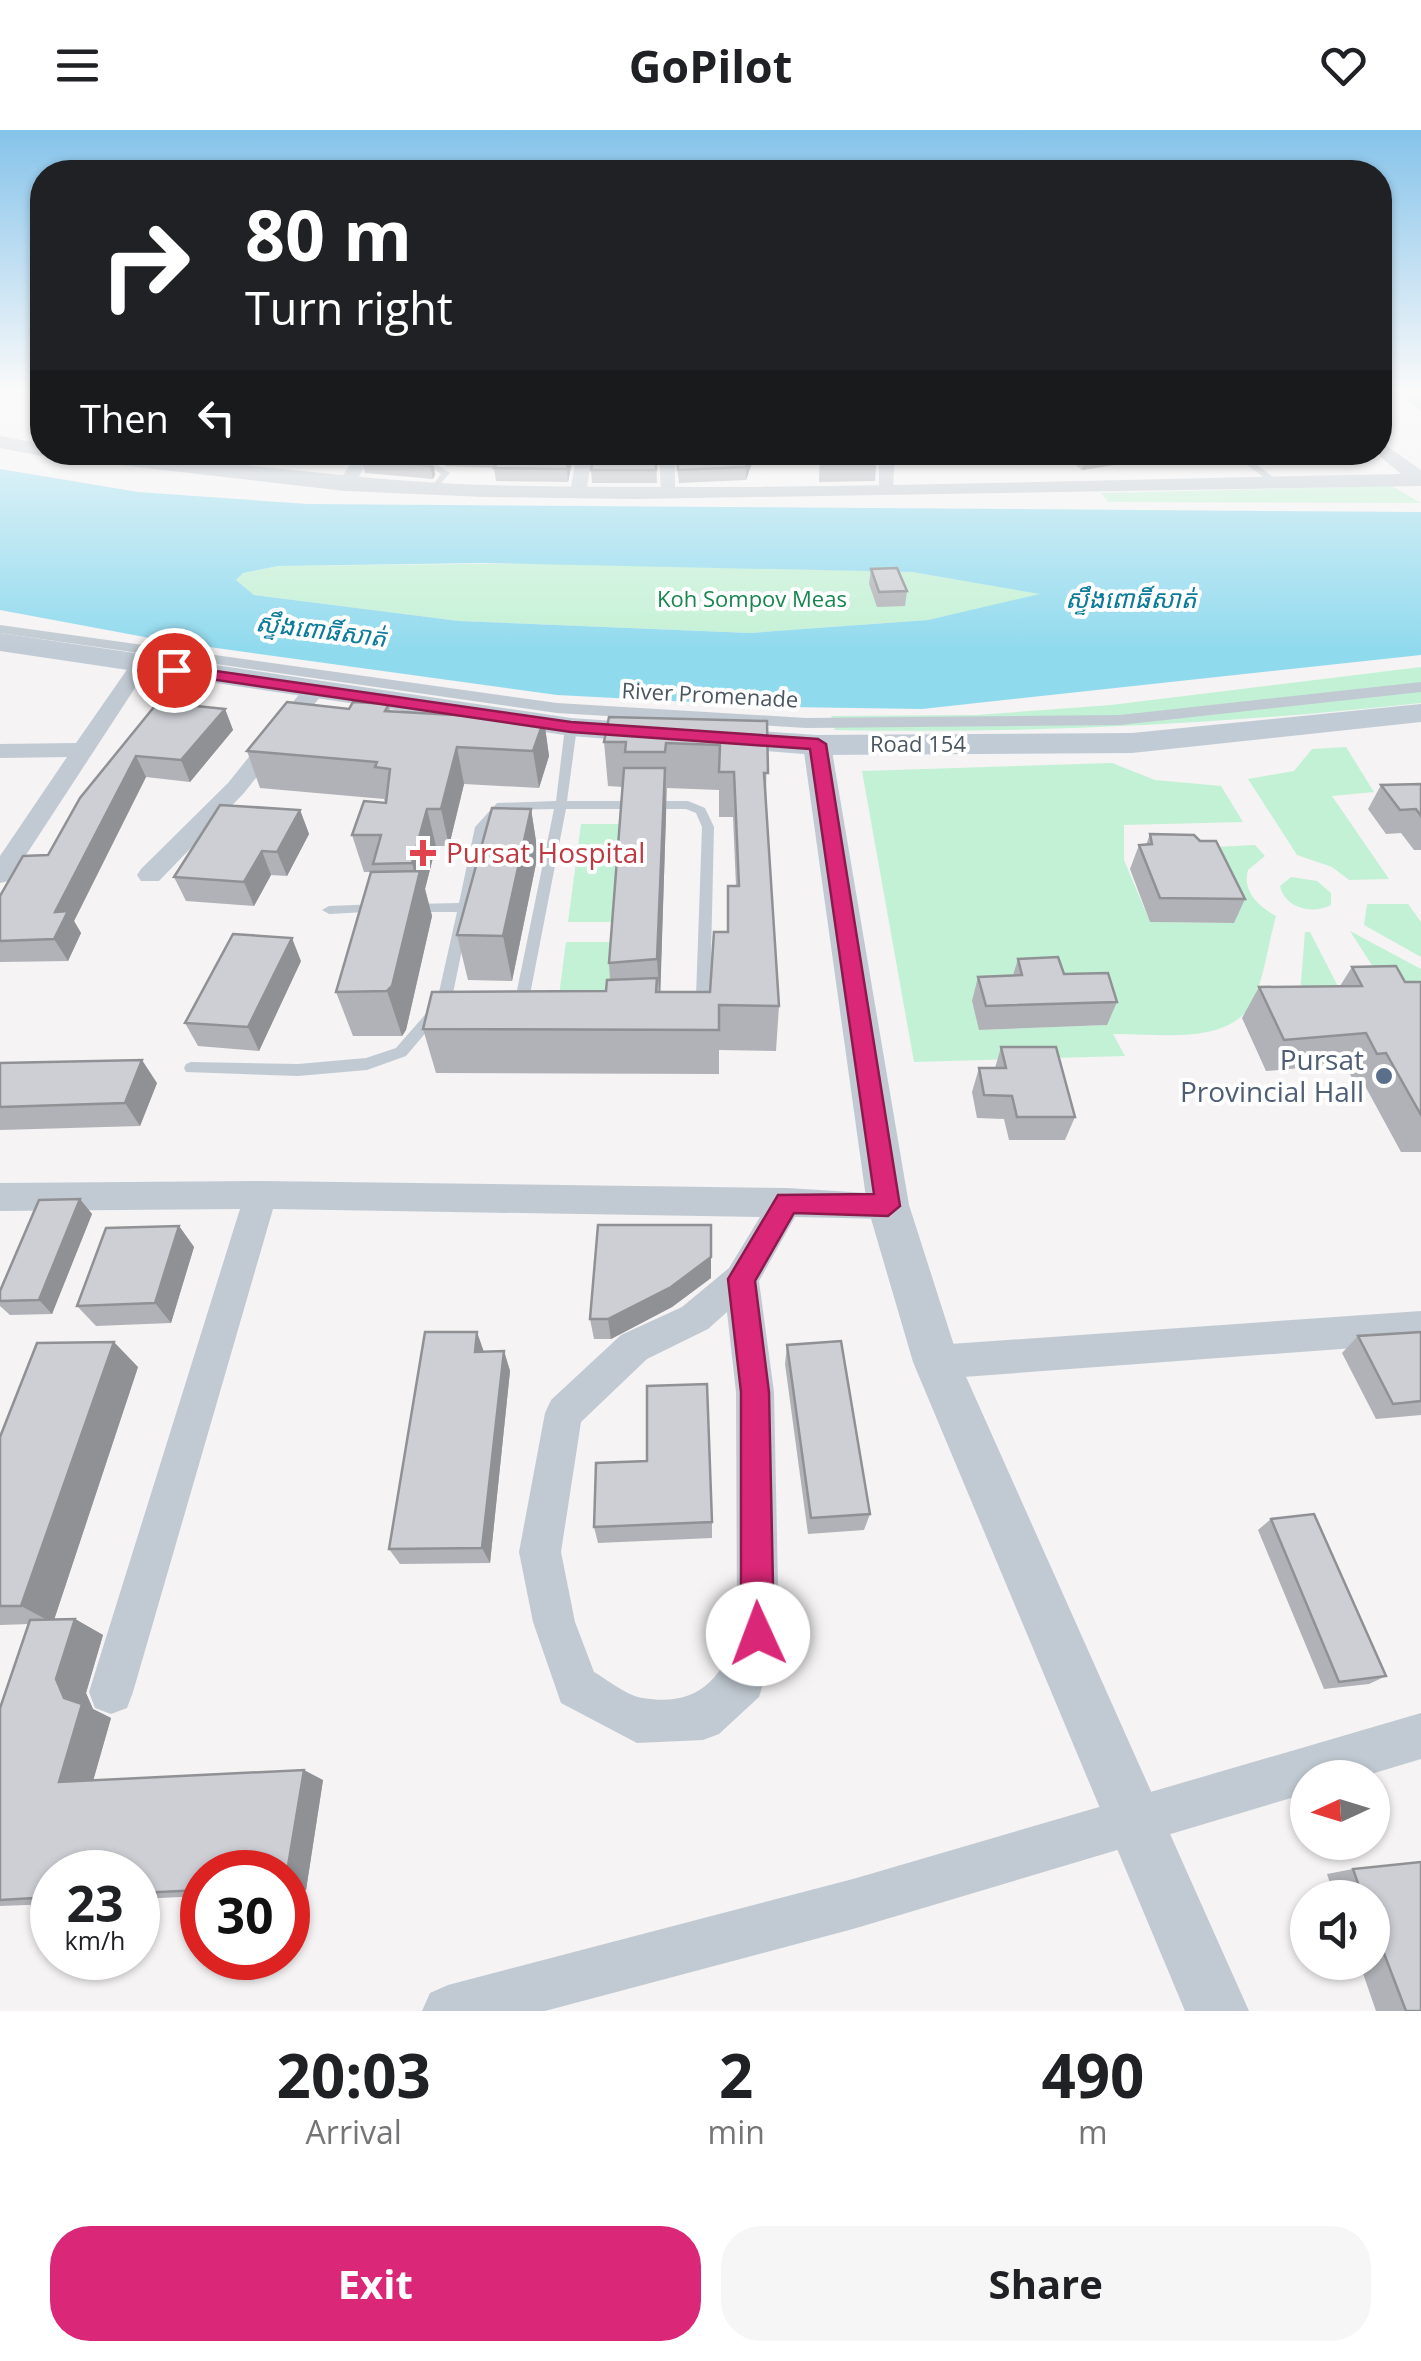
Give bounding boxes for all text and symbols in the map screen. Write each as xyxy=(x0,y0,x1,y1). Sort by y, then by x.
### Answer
text: GoPilot xyxy=(629,35,792,96)
icon: menu xyxy=(50,38,105,93)
icon: heart xyxy=(1316,38,1371,93)
text: 80 m xyxy=(245,186,412,282)
icon: right xyxy=(80,200,210,330)
text: Turn right xyxy=(245,277,453,338)
icon: left xyxy=(189,390,244,445)
text: Then xyxy=(80,392,169,444)
water label: ស្ទឹងពោធិ៍សាត់ xyxy=(1065,581,1199,616)
park label: Koh Sompov Meas xyxy=(657,583,847,613)
water label: ស្ទឹងពោធិ៍សាត់ xyxy=(254,604,391,655)
pin xyxy=(132,628,217,713)
icon: arrive xyxy=(147,643,202,698)
street label: River Promenade xyxy=(621,674,799,714)
street label: Road 154 xyxy=(870,728,966,758)
place label: Pursat Hospital xyxy=(446,833,645,871)
marker: Pursat Hospital xyxy=(410,840,436,866)
place label: Pursat Provincial Hall xyxy=(1180,1040,1364,1110)
marker: Pursat Provincial Hall xyxy=(1373,1065,1395,1087)
position arrow xyxy=(706,1582,810,1686)
north arrow xyxy=(1290,1760,1390,1860)
map controls xyxy=(1290,1760,1390,1980)
speed limit sign: 30 xyxy=(180,1850,310,1980)
text: 23 xyxy=(66,1869,124,1937)
button: sound xyxy=(1290,1880,1390,1980)
text: km/h xyxy=(65,1923,125,1957)
text: 20:03 xyxy=(277,2034,431,2116)
text: 2 xyxy=(719,2034,753,2116)
text: 490 xyxy=(1041,2034,1144,2116)
text: Arrival xyxy=(306,2110,402,2153)
text: min xyxy=(708,2110,765,2153)
text: m xyxy=(1078,2110,1108,2153)
button: Exit xyxy=(50,2226,701,2341)
button: Share xyxy=(721,2226,1371,2341)

